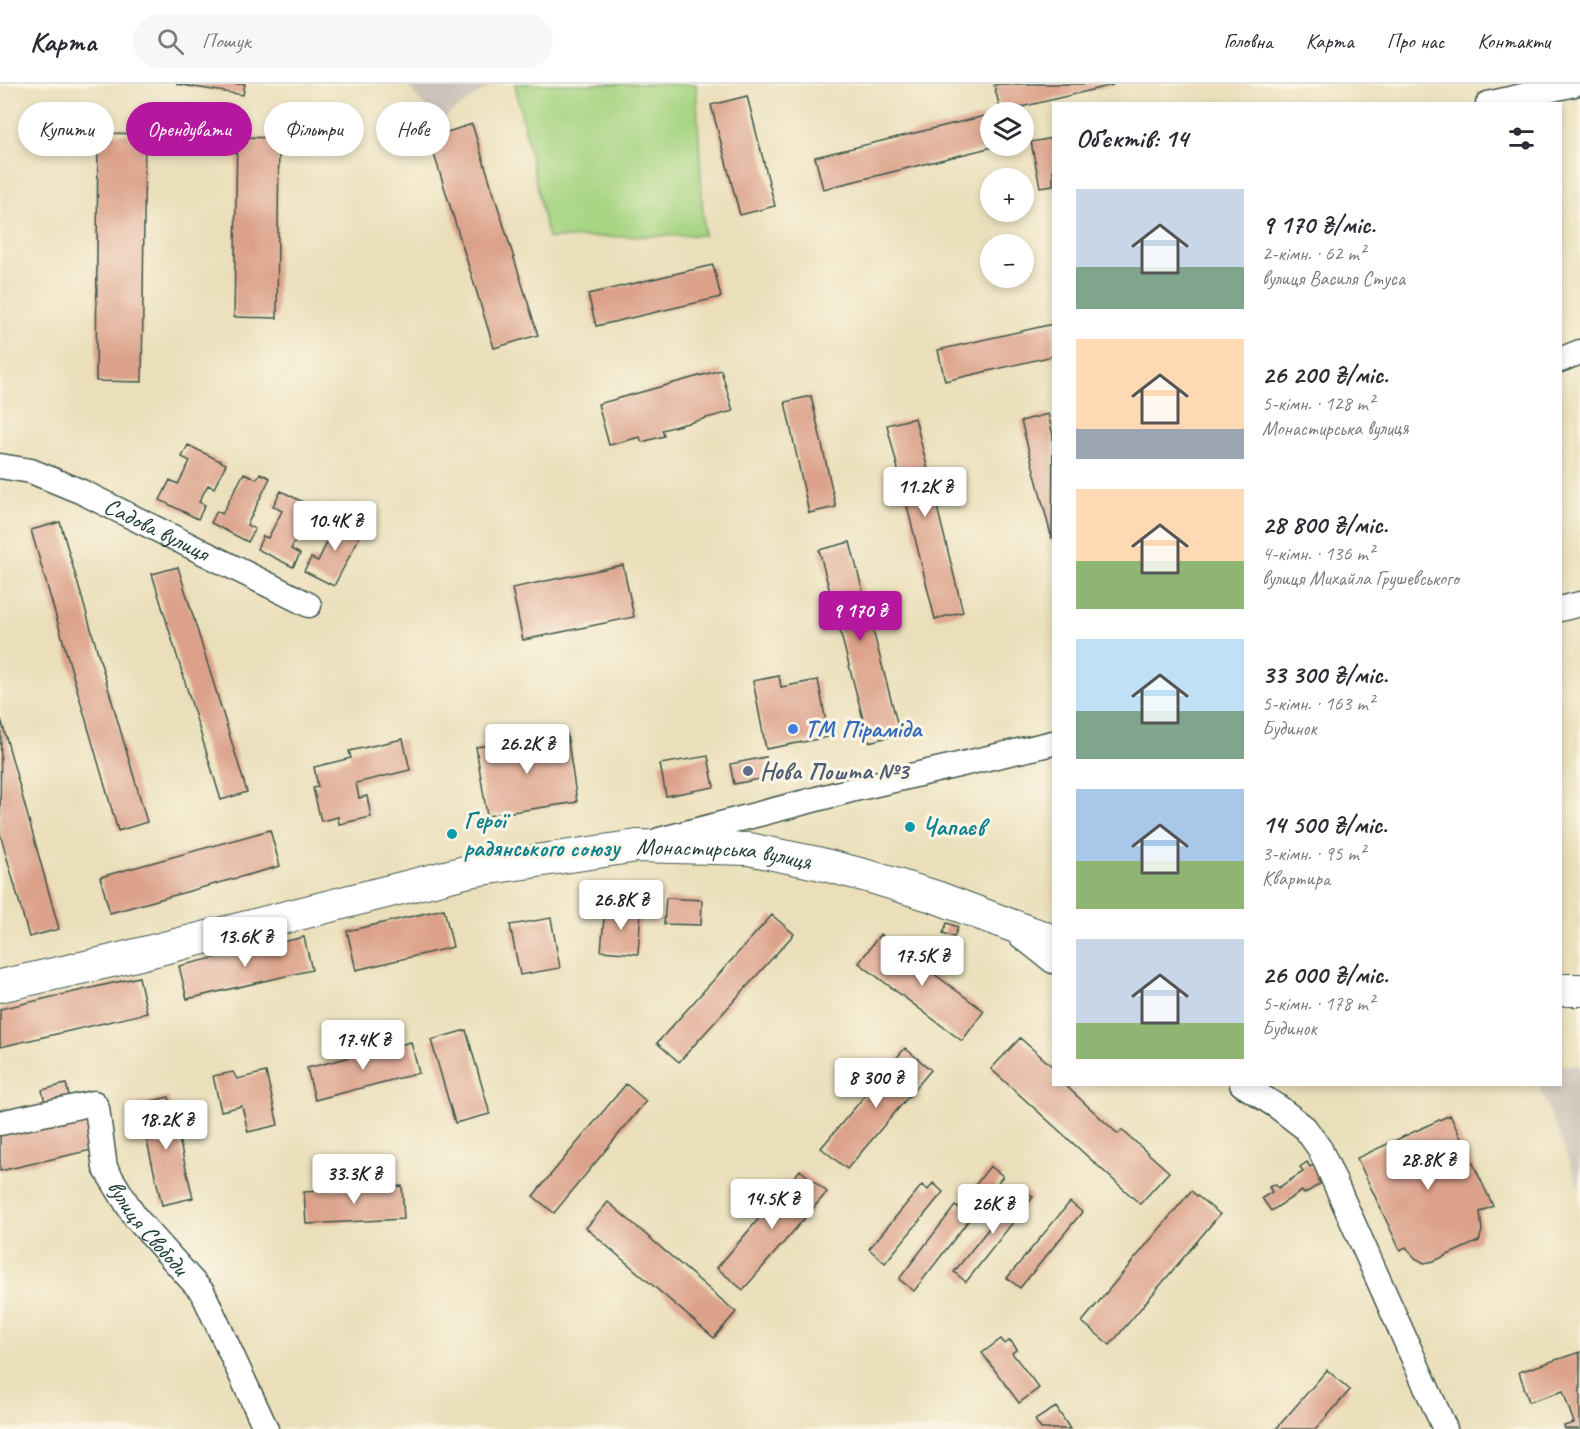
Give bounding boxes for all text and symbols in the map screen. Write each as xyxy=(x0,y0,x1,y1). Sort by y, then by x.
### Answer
search box xyxy=(133,14,553,68)
text: Карта xyxy=(30,24,97,59)
icon: search xyxy=(154,25,187,58)
text: Пошук xyxy=(202,27,251,55)
text: Головна xyxy=(1224,28,1273,54)
text: Карта xyxy=(1306,28,1354,54)
text: Про нас xyxy=(1387,28,1444,54)
text: Контакти xyxy=(1477,28,1550,54)
chip: Купити xyxy=(18,102,114,156)
chip: Орендувати xyxy=(126,102,252,156)
chip: Фільтри xyxy=(264,102,364,156)
chip: Нове xyxy=(376,102,450,156)
map controls xyxy=(980,102,1034,288)
button: layers xyxy=(980,102,1034,156)
text: Об’єктів: 14 xyxy=(1076,122,1188,155)
icon: filters xyxy=(1505,122,1538,155)
button: + xyxy=(980,168,1034,222)
text: 9 170 ₴/міс. xyxy=(1262,208,1375,241)
icon: home xyxy=(1124,213,1196,285)
button: − xyxy=(980,234,1034,288)
text: 2-кімн. · 62 m² xyxy=(1262,241,1365,266)
text: вулиця Василя Стуса xyxy=(1262,266,1405,291)
text: 26 200 ₴/міс. xyxy=(1262,358,1388,391)
icon: home xyxy=(1124,363,1196,435)
text: 5-кімн. · 128 m² xyxy=(1262,391,1374,416)
text: Монастирська вулиця xyxy=(1262,416,1408,441)
pin: 11.2K ₴ xyxy=(870,467,980,518)
text: 11.2K ₴ xyxy=(897,474,953,499)
street label: Садова вулиця xyxy=(99,490,216,569)
pin: 10.4K ₴ xyxy=(280,501,390,552)
text: 10.4K ₴ xyxy=(307,508,363,533)
text: 28 800 ₴/міс. xyxy=(1262,508,1388,541)
icon: home xyxy=(1124,513,1196,585)
text: 4-кімн. · 136 m² xyxy=(1262,541,1374,566)
text: вулиця Михайла Грушевського xyxy=(1262,566,1459,591)
pin: 9 170 ₴ xyxy=(805,591,915,642)
text: 9 170 ₴ xyxy=(833,598,887,623)
text: 33 300 ₴/міс. xyxy=(1262,658,1388,691)
icon: home xyxy=(1124,663,1196,735)
text: 5-кімн. · 163 m² xyxy=(1262,691,1374,716)
place label: ТМ Піраміда xyxy=(805,714,924,744)
text: Будинок xyxy=(1262,716,1317,741)
marker: ТМ Піраміда xyxy=(786,722,800,736)
pin: 26.2K ₴ xyxy=(472,724,582,775)
text: 26.2K ₴ xyxy=(499,731,555,756)
place label: Нова Пошта №3 xyxy=(760,756,911,786)
marker: Нова Пошта №3 xyxy=(741,764,755,778)
place label: Герої радянського союзу xyxy=(464,805,622,863)
text: 14 500 ₴/міс. xyxy=(1262,808,1387,841)
place label: Чапаєв xyxy=(922,812,990,842)
icon: home xyxy=(1124,813,1196,885)
marker: Чапаєв xyxy=(903,820,917,834)
marker: Герої радянського союзу xyxy=(445,827,459,841)
street label: Монастирська вулиця xyxy=(636,831,815,877)
text: 3-кімн. · 95 m² xyxy=(1262,841,1365,866)
text: Квартира xyxy=(1262,866,1330,891)
pin: 26.8K ₴ xyxy=(566,880,676,931)
text: 26.8K ₴ xyxy=(593,887,649,912)
pin: 13.6K ₴ xyxy=(190,917,300,968)
text: 13.6K ₴ xyxy=(217,924,273,949)
pin: 17.5K ₴ xyxy=(867,936,977,987)
text: 17.5K ₴ xyxy=(895,943,949,968)
text: 26 000 ₴/міс. xyxy=(1262,958,1388,991)
icon: home xyxy=(1124,963,1196,1035)
text: 5-кімн. · 178 m² xyxy=(1262,991,1374,1016)
text: Будинок xyxy=(1262,1016,1317,1041)
pin: 17.4K ₴ xyxy=(308,1020,418,1071)
text: 17.4K ₴ xyxy=(335,1027,391,1052)
pin: 8 300 ₴ xyxy=(821,1058,931,1109)
text: 8 300 ₴ xyxy=(849,1065,903,1090)
pin: 18.2K ₴ xyxy=(111,1100,221,1151)
text: 18.2K ₴ xyxy=(138,1107,194,1132)
pin: 28.8K ₴ xyxy=(1373,1140,1483,1191)
text: 28.8K ₴ xyxy=(1400,1147,1456,1172)
pin: 33.3K ₴ xyxy=(299,1154,409,1205)
text: 33.3K ₴ xyxy=(326,1161,382,1186)
street label: вулиця Свободи xyxy=(101,1174,197,1283)
pin: 14.5K ₴ xyxy=(717,1179,827,1230)
pin: 26K ₴ xyxy=(951,1184,1035,1235)
text: 14.5K ₴ xyxy=(745,1186,799,1211)
text: 26K ₴ xyxy=(972,1191,1014,1216)

